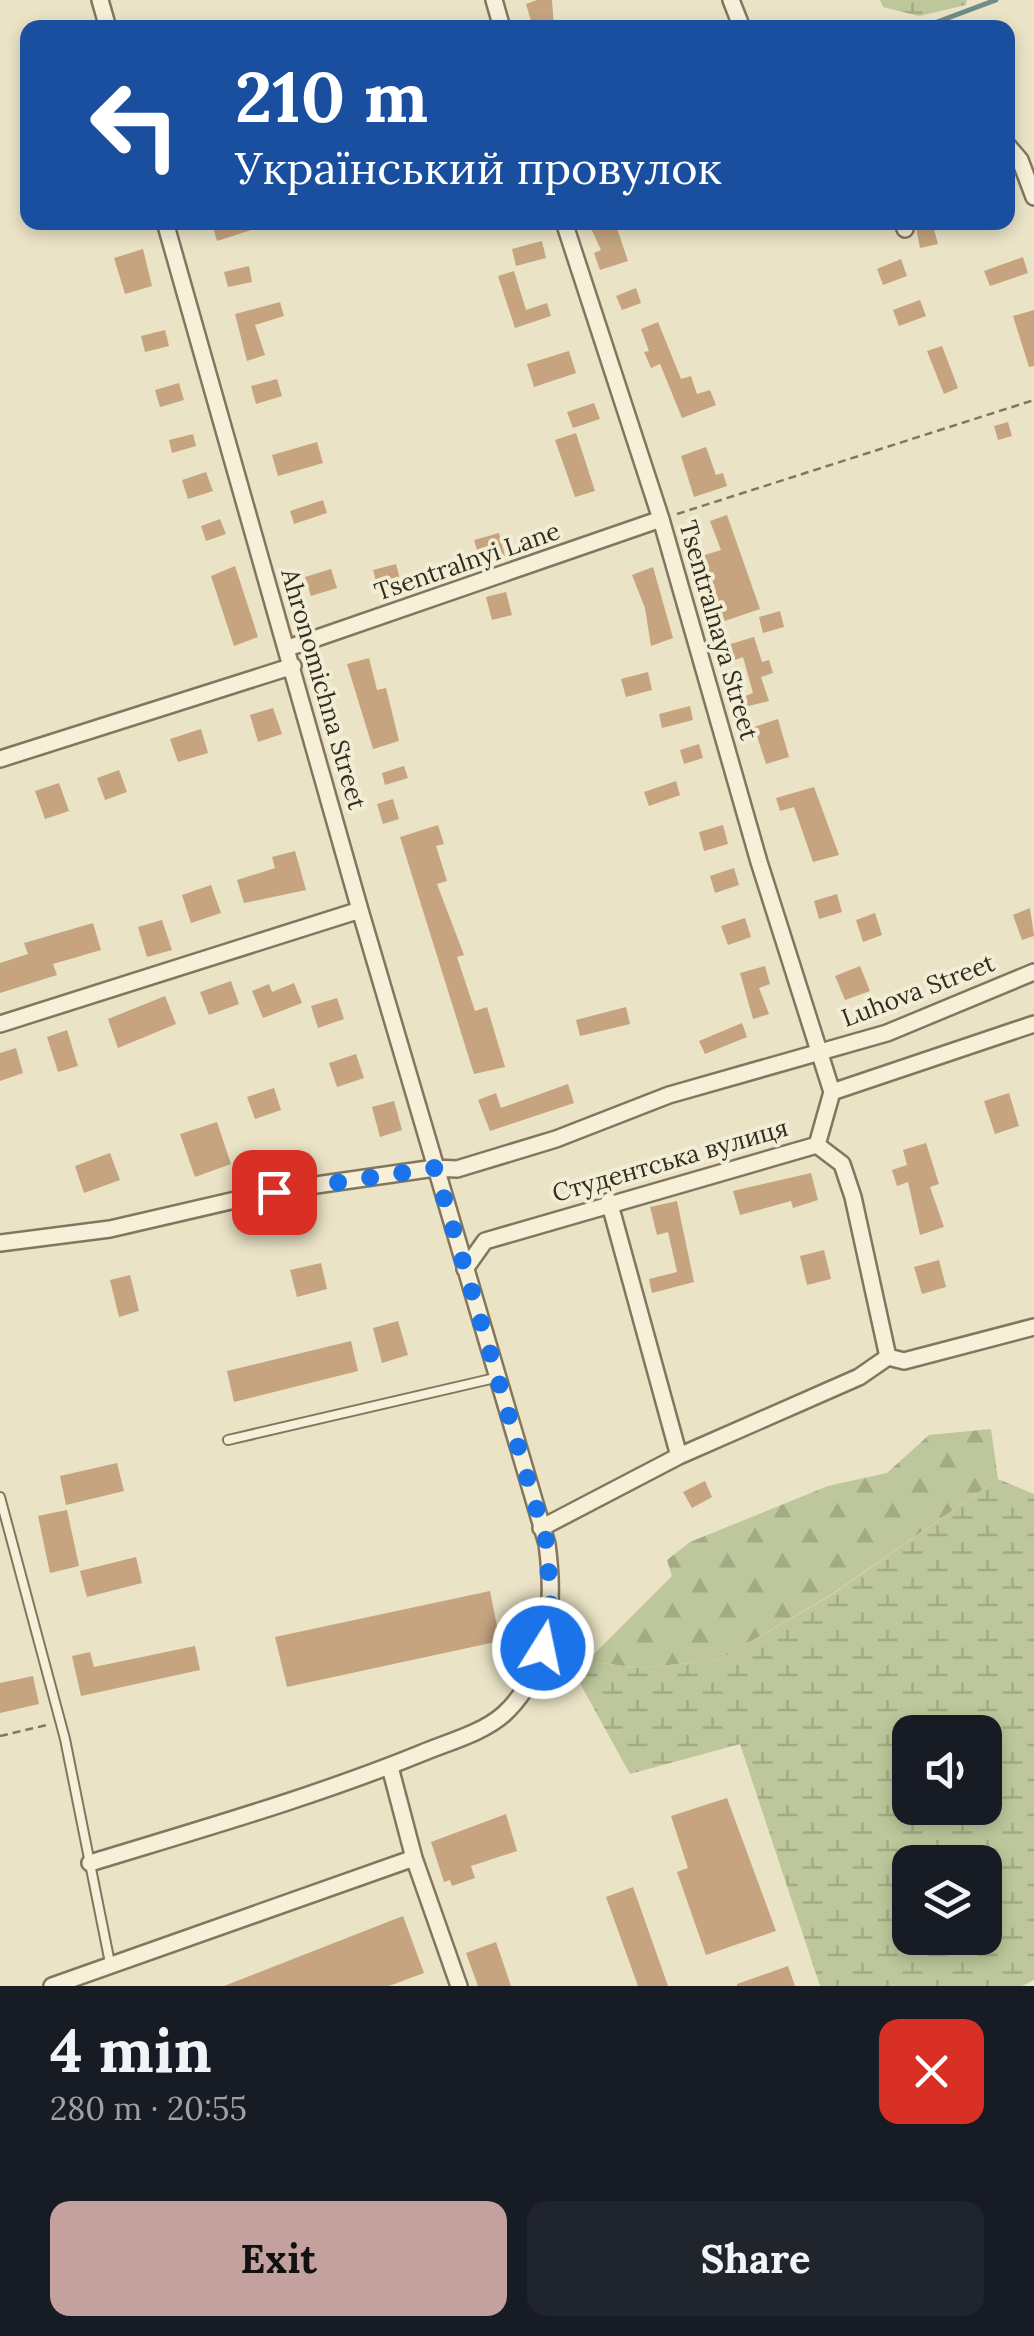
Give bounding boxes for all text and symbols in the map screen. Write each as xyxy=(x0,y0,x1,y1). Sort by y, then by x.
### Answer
text: 210 m xyxy=(235,52,428,141)
icon: left xyxy=(70,60,200,190)
text: Український провулок xyxy=(235,139,722,196)
street label: Tsentralnyi Lane xyxy=(370,514,564,608)
street label: Tsentralnaya Street xyxy=(672,517,766,744)
street label: Ahronomichna Street xyxy=(274,564,374,813)
street label: Luhova Street xyxy=(837,946,999,1034)
street label: Студентська вулиця xyxy=(548,1111,792,1209)
pin xyxy=(232,1150,317,1235)
icon: arrive xyxy=(247,1165,302,1220)
position arrow xyxy=(491,1596,595,1700)
map controls xyxy=(892,1715,1002,1955)
button: sound xyxy=(892,1715,1002,1825)
button: layers xyxy=(892,1845,1002,1955)
text: 4 min xyxy=(50,2012,212,2088)
button: close xyxy=(879,2019,984,2124)
text: 280 m · 20:55 xyxy=(50,2088,247,2129)
button: Exit xyxy=(50,2201,507,2316)
button: Share xyxy=(527,2201,984,2316)

